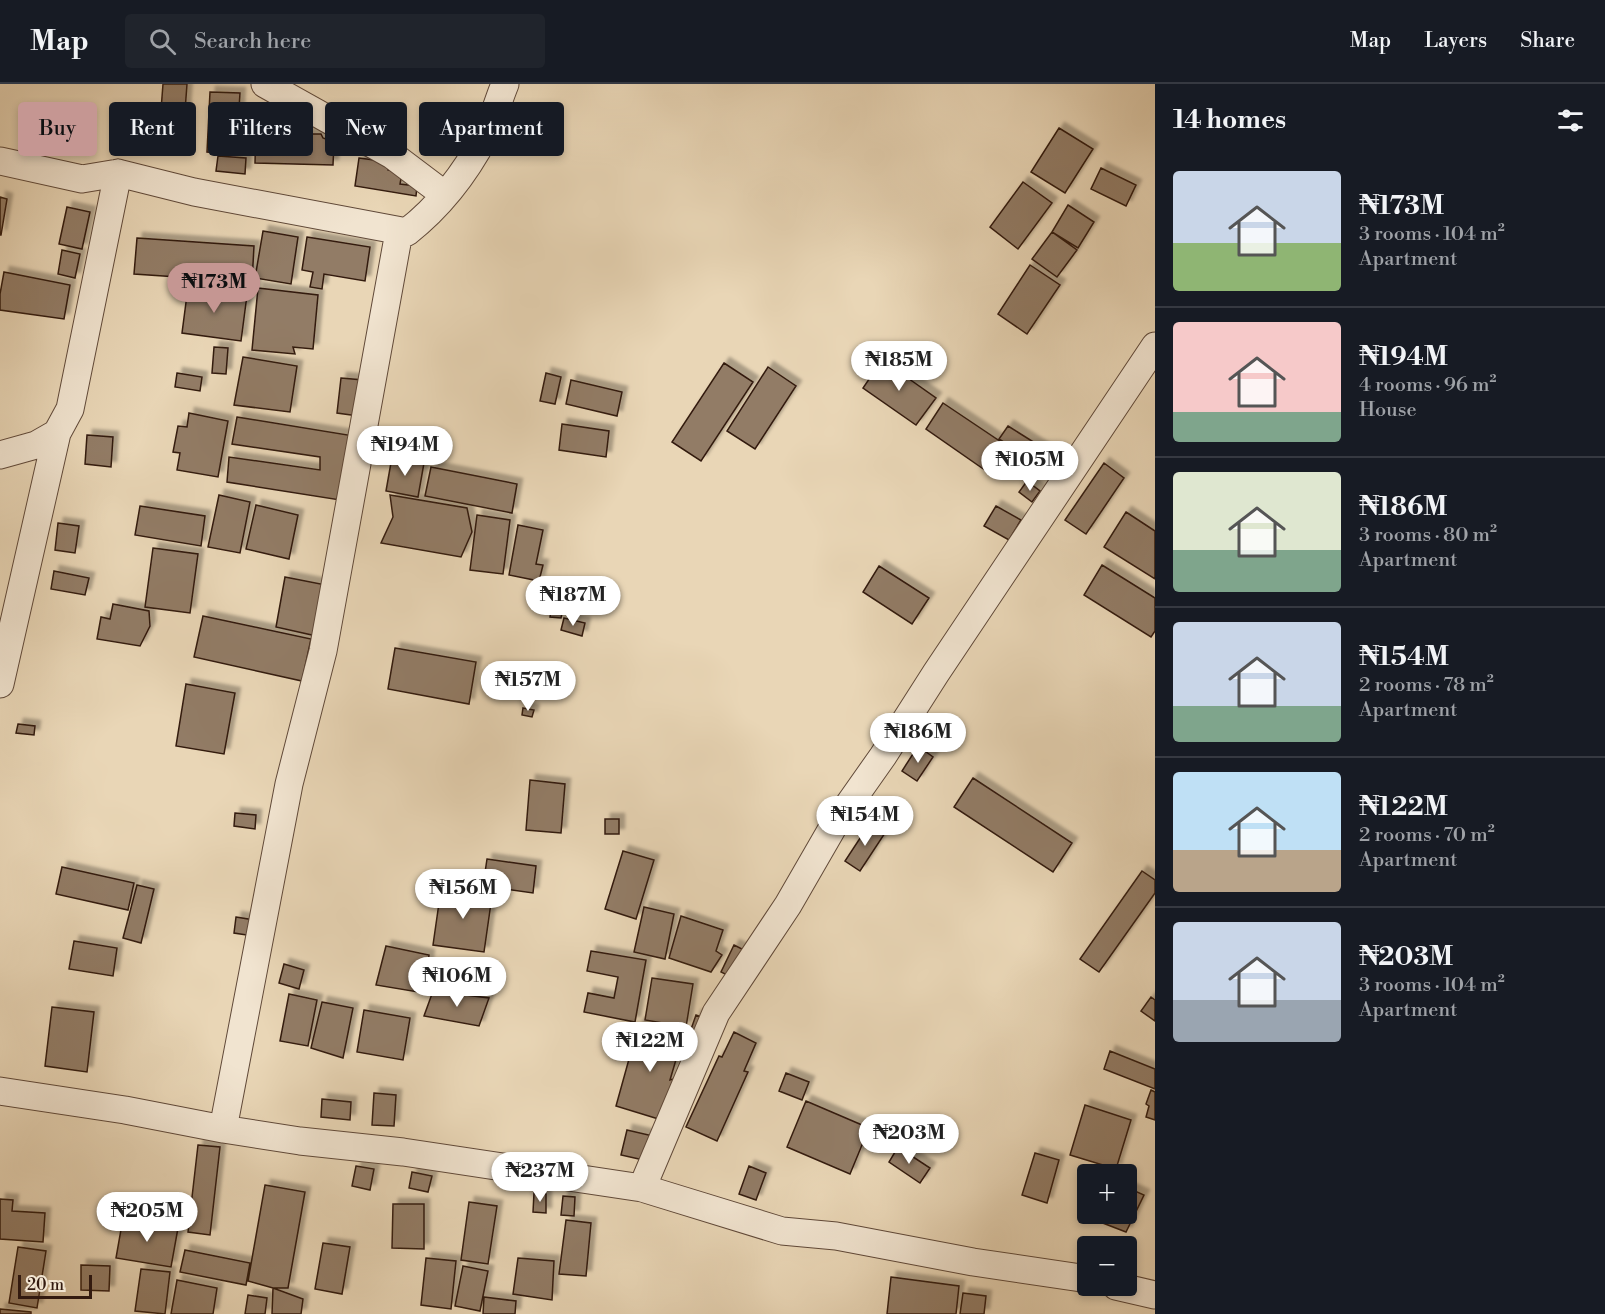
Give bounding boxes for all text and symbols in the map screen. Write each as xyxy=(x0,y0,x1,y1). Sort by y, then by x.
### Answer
search box xyxy=(125,14,545,68)
text: Map xyxy=(30,24,89,59)
icon: search xyxy=(146,25,179,58)
text: Search here xyxy=(194,28,311,55)
text: Map xyxy=(1350,28,1391,54)
text: Layers xyxy=(1424,28,1487,54)
text: Share xyxy=(1520,28,1575,54)
chip: Buy xyxy=(18,102,97,156)
chip: Rent xyxy=(109,102,196,156)
chip: Filters xyxy=(208,102,313,156)
chip: New xyxy=(325,102,407,156)
chip: Apartment xyxy=(419,102,564,156)
text: 14 homes xyxy=(1173,104,1286,136)
icon: filters xyxy=(1554,104,1587,137)
text: ₦173M xyxy=(1359,190,1444,222)
icon: home xyxy=(1221,195,1293,267)
text: 3 rooms · 104 m² xyxy=(1359,222,1505,247)
text: Apartment xyxy=(1359,247,1457,272)
pin: ₦173M xyxy=(172,263,256,314)
text: ₦173M xyxy=(181,270,247,295)
pin: ₦185M xyxy=(857,341,941,392)
text: ₦194M xyxy=(1359,341,1448,373)
icon: home xyxy=(1221,346,1293,418)
text: ₦185M xyxy=(865,348,933,373)
text: 4 rooms · 96 m² xyxy=(1359,373,1497,398)
text: House xyxy=(1359,398,1417,423)
pin: ₦194M xyxy=(363,426,447,477)
text: ₦194M xyxy=(371,433,439,458)
pin: ₦105M xyxy=(988,441,1072,492)
text: ₦105M xyxy=(995,448,1065,473)
text: ₦186M xyxy=(1359,491,1447,523)
icon: home xyxy=(1221,496,1293,568)
text: 3 rooms · 80 m² xyxy=(1359,523,1497,548)
text: Apartment xyxy=(1359,548,1457,573)
pin: ₦187M xyxy=(531,576,615,627)
text: ₦187M xyxy=(540,583,606,608)
text: ₦154M xyxy=(1359,641,1449,673)
icon: home xyxy=(1221,646,1293,718)
pin: ₦157M xyxy=(486,661,570,712)
text: ₦157M xyxy=(495,668,561,693)
text: 2 rooms · 78 m² xyxy=(1359,673,1494,698)
text: Apartment xyxy=(1359,698,1457,723)
pin: ₦186M xyxy=(876,713,960,764)
text: ₦186M xyxy=(884,720,952,745)
text: ₦122M xyxy=(1359,791,1448,823)
pin: ₦154M xyxy=(823,796,907,847)
icon: home xyxy=(1221,796,1293,868)
text: ₦154M xyxy=(830,803,900,828)
text: 2 rooms · 70 m² xyxy=(1359,823,1495,848)
text: Apartment xyxy=(1359,848,1457,873)
pin: ₦156M xyxy=(421,869,505,920)
text: ₦156M xyxy=(429,876,497,901)
text: ₦203M xyxy=(1359,941,1453,973)
icon: home xyxy=(1221,946,1293,1018)
pin: ₦106M xyxy=(415,957,499,1008)
text: ₦106M xyxy=(422,964,492,989)
text: 3 rooms · 104 m² xyxy=(1359,973,1505,998)
text: Apartment xyxy=(1359,998,1457,1023)
pin: ₦122M xyxy=(608,1022,692,1073)
text: ₦122M xyxy=(616,1029,684,1054)
pin: ₦203M xyxy=(867,1114,951,1165)
text: ₦203M xyxy=(873,1121,945,1146)
pin: ₦237M xyxy=(498,1152,582,1203)
text: ₦237M xyxy=(505,1159,575,1184)
map controls xyxy=(1077,1164,1137,1296)
button: + xyxy=(1077,1164,1137,1224)
pin: ₦205M xyxy=(105,1192,189,1243)
text: ₦205M xyxy=(111,1199,183,1224)
button: − xyxy=(1077,1236,1137,1296)
scale bar xyxy=(18,1272,92,1300)
text: 20 m xyxy=(27,1275,64,1295)

